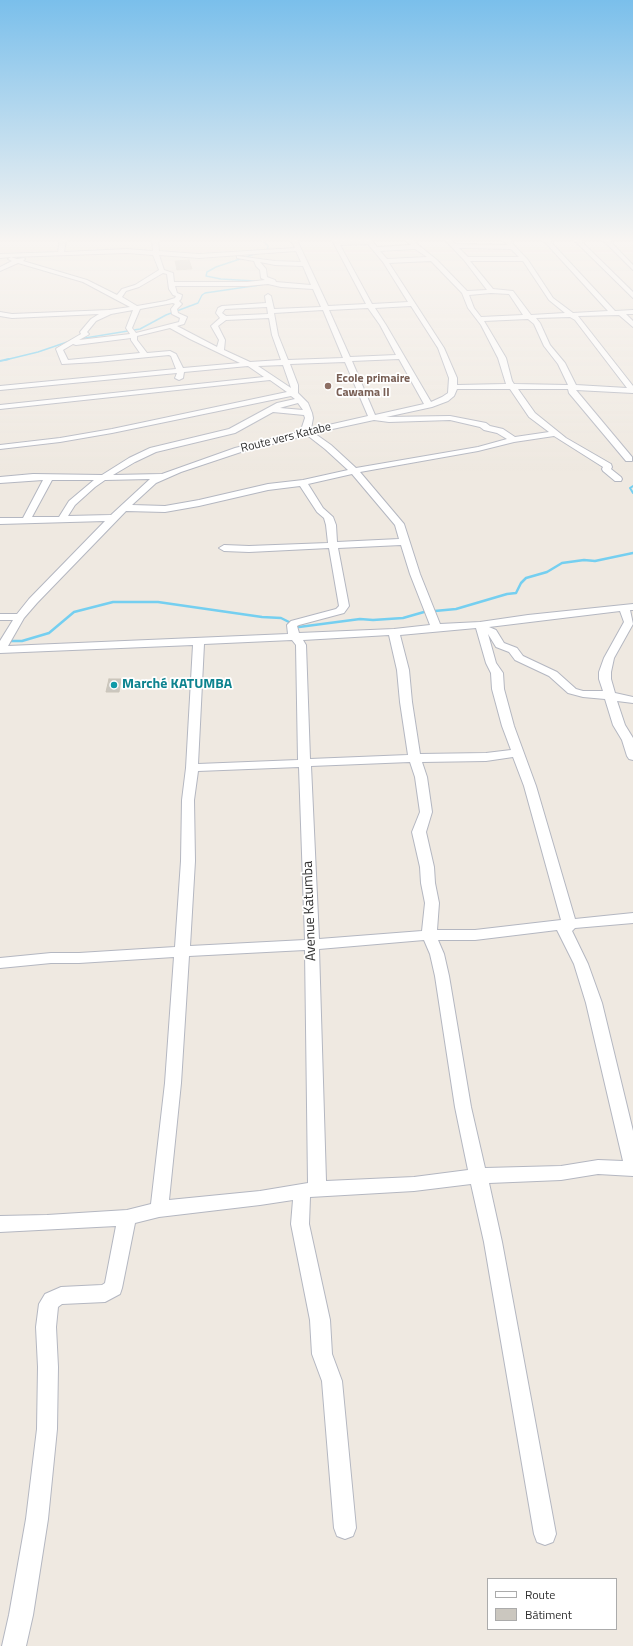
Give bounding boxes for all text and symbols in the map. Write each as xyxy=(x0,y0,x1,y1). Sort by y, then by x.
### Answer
place label: Ecole primaire Cawama II xyxy=(336,372,410,400)
marker: Ecole primaire Cawama II xyxy=(323,381,333,391)
street label: Route vers Katabe xyxy=(239,420,333,456)
place label: Marché KATUMBA xyxy=(122,677,232,693)
marker: Marché KATUMBA xyxy=(109,680,119,690)
street label: Avenue Katumba xyxy=(300,861,320,961)
legend xyxy=(487,1578,617,1630)
text: Route xyxy=(525,1585,555,1604)
text: Bâtiment xyxy=(525,1605,572,1624)

